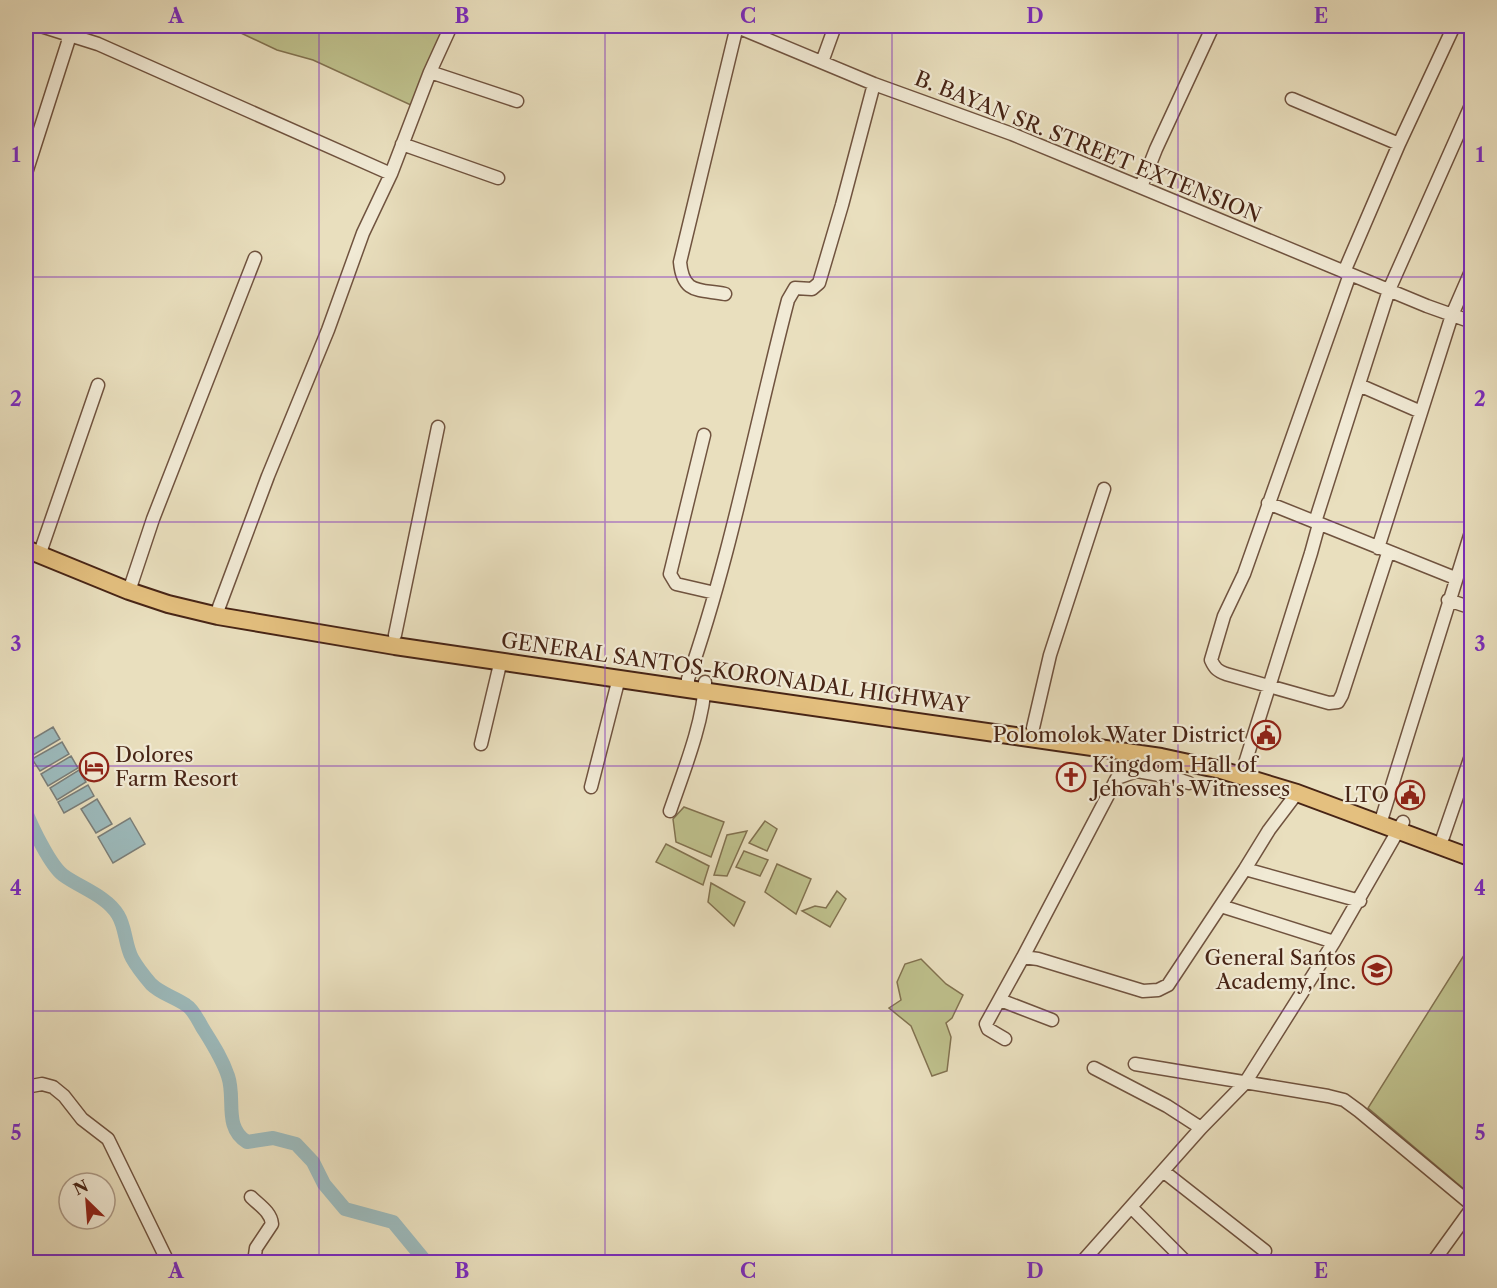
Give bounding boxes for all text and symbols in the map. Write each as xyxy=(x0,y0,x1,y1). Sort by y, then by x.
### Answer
text: A xyxy=(167,4,184,28)
text: B xyxy=(455,4,470,28)
text: C xyxy=(740,4,756,28)
text: D xyxy=(1026,4,1044,28)
text: E xyxy=(1314,4,1328,28)
street label: B. BAYAN SR. STREET EXTENSION xyxy=(911,65,1265,228)
text: 1 xyxy=(12,143,21,167)
text: 1 xyxy=(1476,143,1485,167)
text: 2 xyxy=(10,387,22,411)
text: 2 xyxy=(1474,387,1486,411)
street label: GENERAL SANTOS-KORONADAL HIGHWAY xyxy=(499,627,972,718)
text: 3 xyxy=(10,632,22,656)
text: 3 xyxy=(1474,632,1486,656)
public building icon: Polomolok Water District xyxy=(1250,719,1282,751)
place label: Polomolok Water District xyxy=(993,722,1246,747)
place label: Dolores Farm Resort xyxy=(115,742,239,791)
hotel icon: Dolores Farm Resort xyxy=(78,751,110,783)
place label: Kingdom Hall of Jehovah's Witnesses xyxy=(1089,752,1290,801)
church icon: Kingdom Hall of Jehovah's Witnesses xyxy=(1055,761,1087,793)
public building icon: LTO xyxy=(1394,779,1426,811)
place label: LTO xyxy=(1344,782,1389,807)
text: 4 xyxy=(10,876,22,900)
text: 4 xyxy=(1474,876,1486,900)
place label: General Santos Academy, Inc. xyxy=(1205,945,1356,994)
school or university icon: General Santos Academy, Inc. xyxy=(1361,954,1393,986)
text: 5 xyxy=(10,1121,22,1145)
text: 5 xyxy=(1474,1121,1486,1145)
north arrow xyxy=(57,1171,117,1231)
text: N xyxy=(70,1175,91,1199)
text: A xyxy=(167,1259,184,1283)
text: B xyxy=(455,1259,470,1283)
text: C xyxy=(740,1259,756,1283)
text: D xyxy=(1026,1259,1044,1283)
text: E xyxy=(1314,1259,1328,1283)

